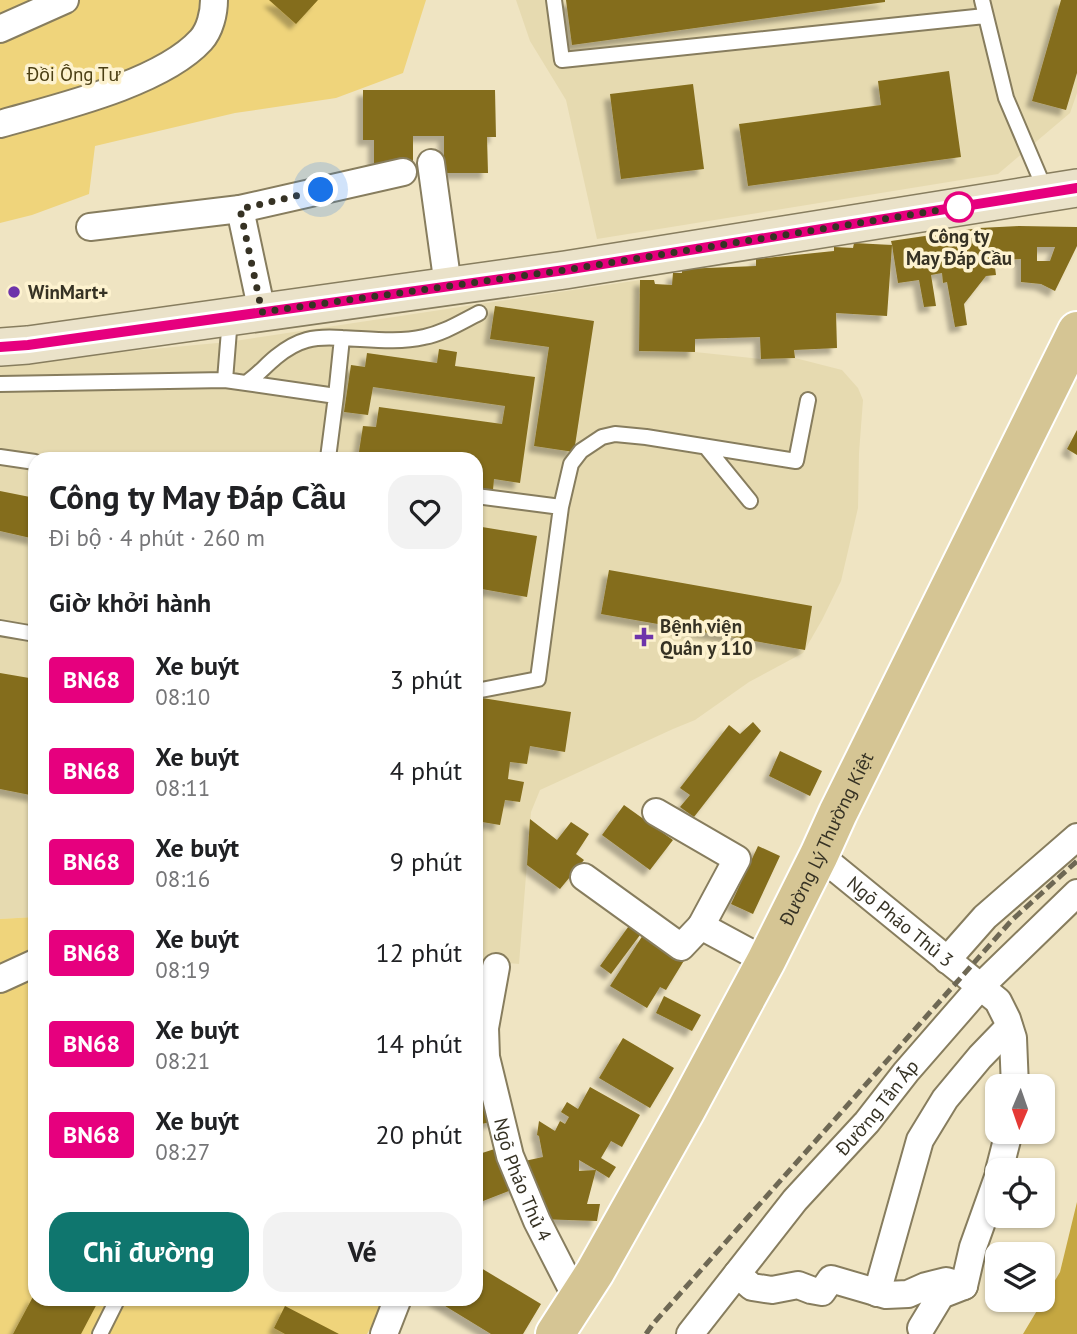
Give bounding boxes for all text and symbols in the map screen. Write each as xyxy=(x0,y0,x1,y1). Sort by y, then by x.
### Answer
park label: Đồi Ông Tư xyxy=(26,62,122,86)
your location xyxy=(303,172,338,207)
marker: Công ty May Đáp Cầu xyxy=(944,192,974,222)
place label: Công ty May Đáp Cầu xyxy=(906,224,1012,270)
place label: WinMart+ xyxy=(28,280,108,304)
marker: WinMart+ xyxy=(6,284,22,300)
text: Công ty May Đáp Cầu xyxy=(49,475,346,518)
button: heart xyxy=(388,475,462,549)
text: Đi bộ · 4 phút · 260 m xyxy=(49,523,265,552)
text: Giờ khởi hành xyxy=(49,586,211,619)
place label: Bệnh viện Quân y 110 xyxy=(660,614,753,660)
marker: Bệnh viện Quân y 110 xyxy=(634,627,654,647)
text: Xe buýt xyxy=(155,649,239,682)
text: 3 phút xyxy=(390,663,462,696)
text: BN68 xyxy=(63,664,120,695)
text: 08:10 xyxy=(155,682,210,711)
text: Xe buýt xyxy=(155,740,239,773)
street label: Đường Lý Thường Kiệt xyxy=(773,748,879,930)
text: 4 phút xyxy=(390,754,462,787)
text: BN68 xyxy=(63,755,120,786)
text: 08:11 xyxy=(155,773,210,802)
text: Xe buýt xyxy=(155,831,239,864)
text: 9 phút xyxy=(390,845,462,878)
text: BN68 xyxy=(63,846,120,877)
text: 08:16 xyxy=(155,864,210,893)
street label: Ngõ Pháo Thủ 3 xyxy=(842,871,958,972)
text: Xe buýt xyxy=(155,922,239,955)
text: 12 phút xyxy=(376,936,462,969)
text: BN68 xyxy=(63,937,120,968)
text: 08:19 xyxy=(155,955,210,984)
text: Xe buýt xyxy=(155,1013,239,1046)
text: 14 phút xyxy=(376,1027,462,1060)
text: BN68 xyxy=(63,1028,120,1059)
text: 08:21 xyxy=(155,1046,210,1075)
street label: Đường Tân Ấp xyxy=(830,1054,924,1161)
north arrow xyxy=(985,1074,1055,1144)
map controls xyxy=(985,1074,1055,1312)
text: Xe buýt xyxy=(155,1104,239,1137)
street label: Ngõ Pháo Thủ 4 xyxy=(489,1115,557,1245)
text: 20 phút xyxy=(376,1118,462,1151)
text: BN68 xyxy=(63,1119,120,1150)
text: 08:27 xyxy=(155,1137,210,1166)
button: locate xyxy=(985,1158,1055,1228)
button: Chỉ đường xyxy=(49,1212,249,1292)
button: Vé xyxy=(263,1212,462,1292)
button: layers xyxy=(985,1242,1055,1312)

